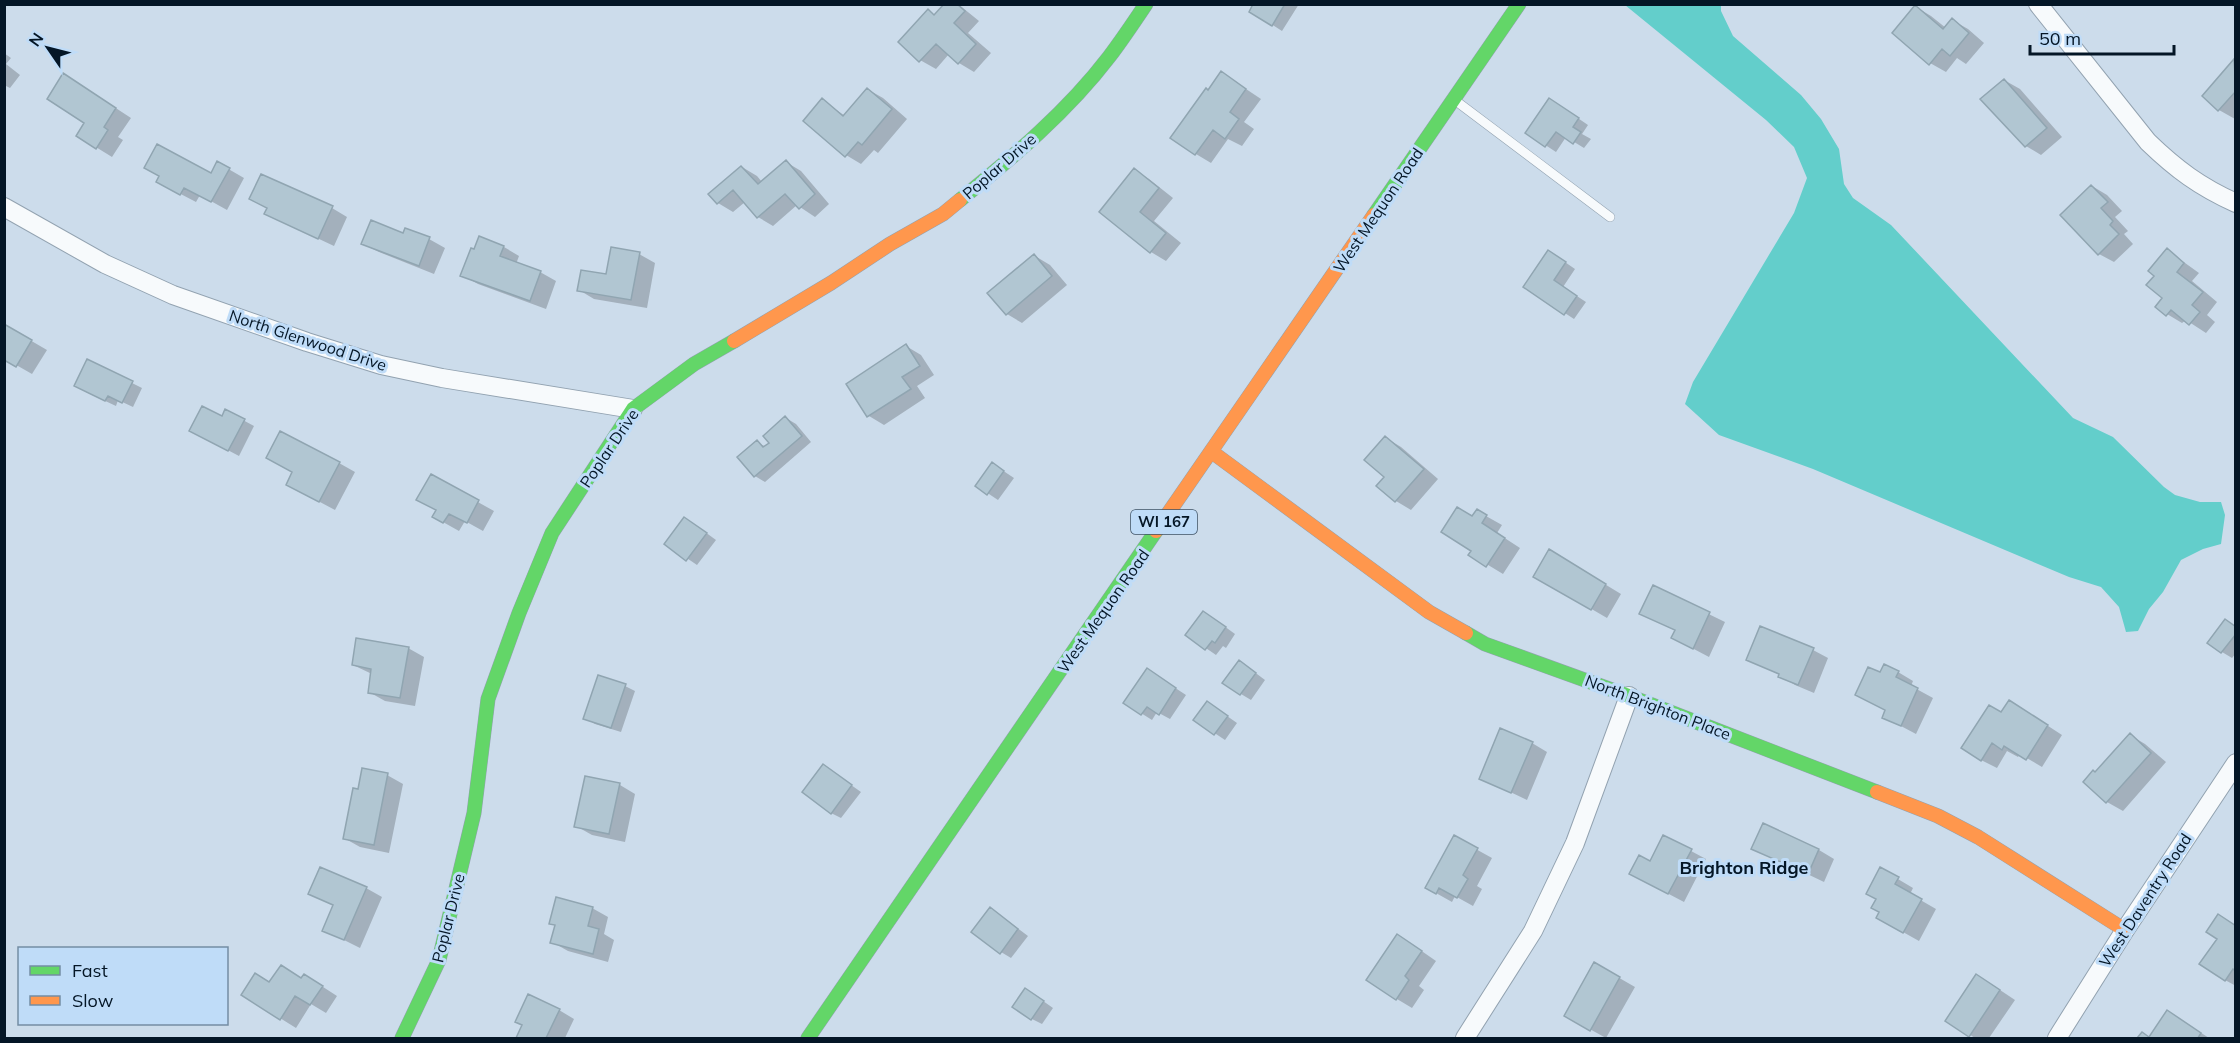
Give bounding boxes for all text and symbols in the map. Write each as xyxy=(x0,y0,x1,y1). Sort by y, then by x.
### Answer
north arrow xyxy=(18,18,78,78)
scale bar xyxy=(2030,18,2174,56)
text: 50 m xyxy=(2039,27,2081,50)
text: N xyxy=(24,29,47,50)
street label: Poplar Drive xyxy=(958,129,1040,203)
street label: West Mequon Road xyxy=(1329,144,1427,276)
street label: North Glenwood Drive xyxy=(227,305,389,375)
street label: Poplar Drive xyxy=(575,405,643,491)
road number: WI 167 xyxy=(1131,510,1197,534)
street label: West Mequon Road xyxy=(1053,545,1153,677)
street label: North Brighton Place xyxy=(1582,670,1734,744)
street label: West Daventry Road xyxy=(2094,830,2196,970)
district label: Brighton Ridge xyxy=(1680,856,1809,879)
street label: Poplar Drive xyxy=(427,872,469,964)
legend xyxy=(18,947,228,1025)
text: Fast xyxy=(72,959,108,982)
text: Slow xyxy=(72,989,114,1012)

